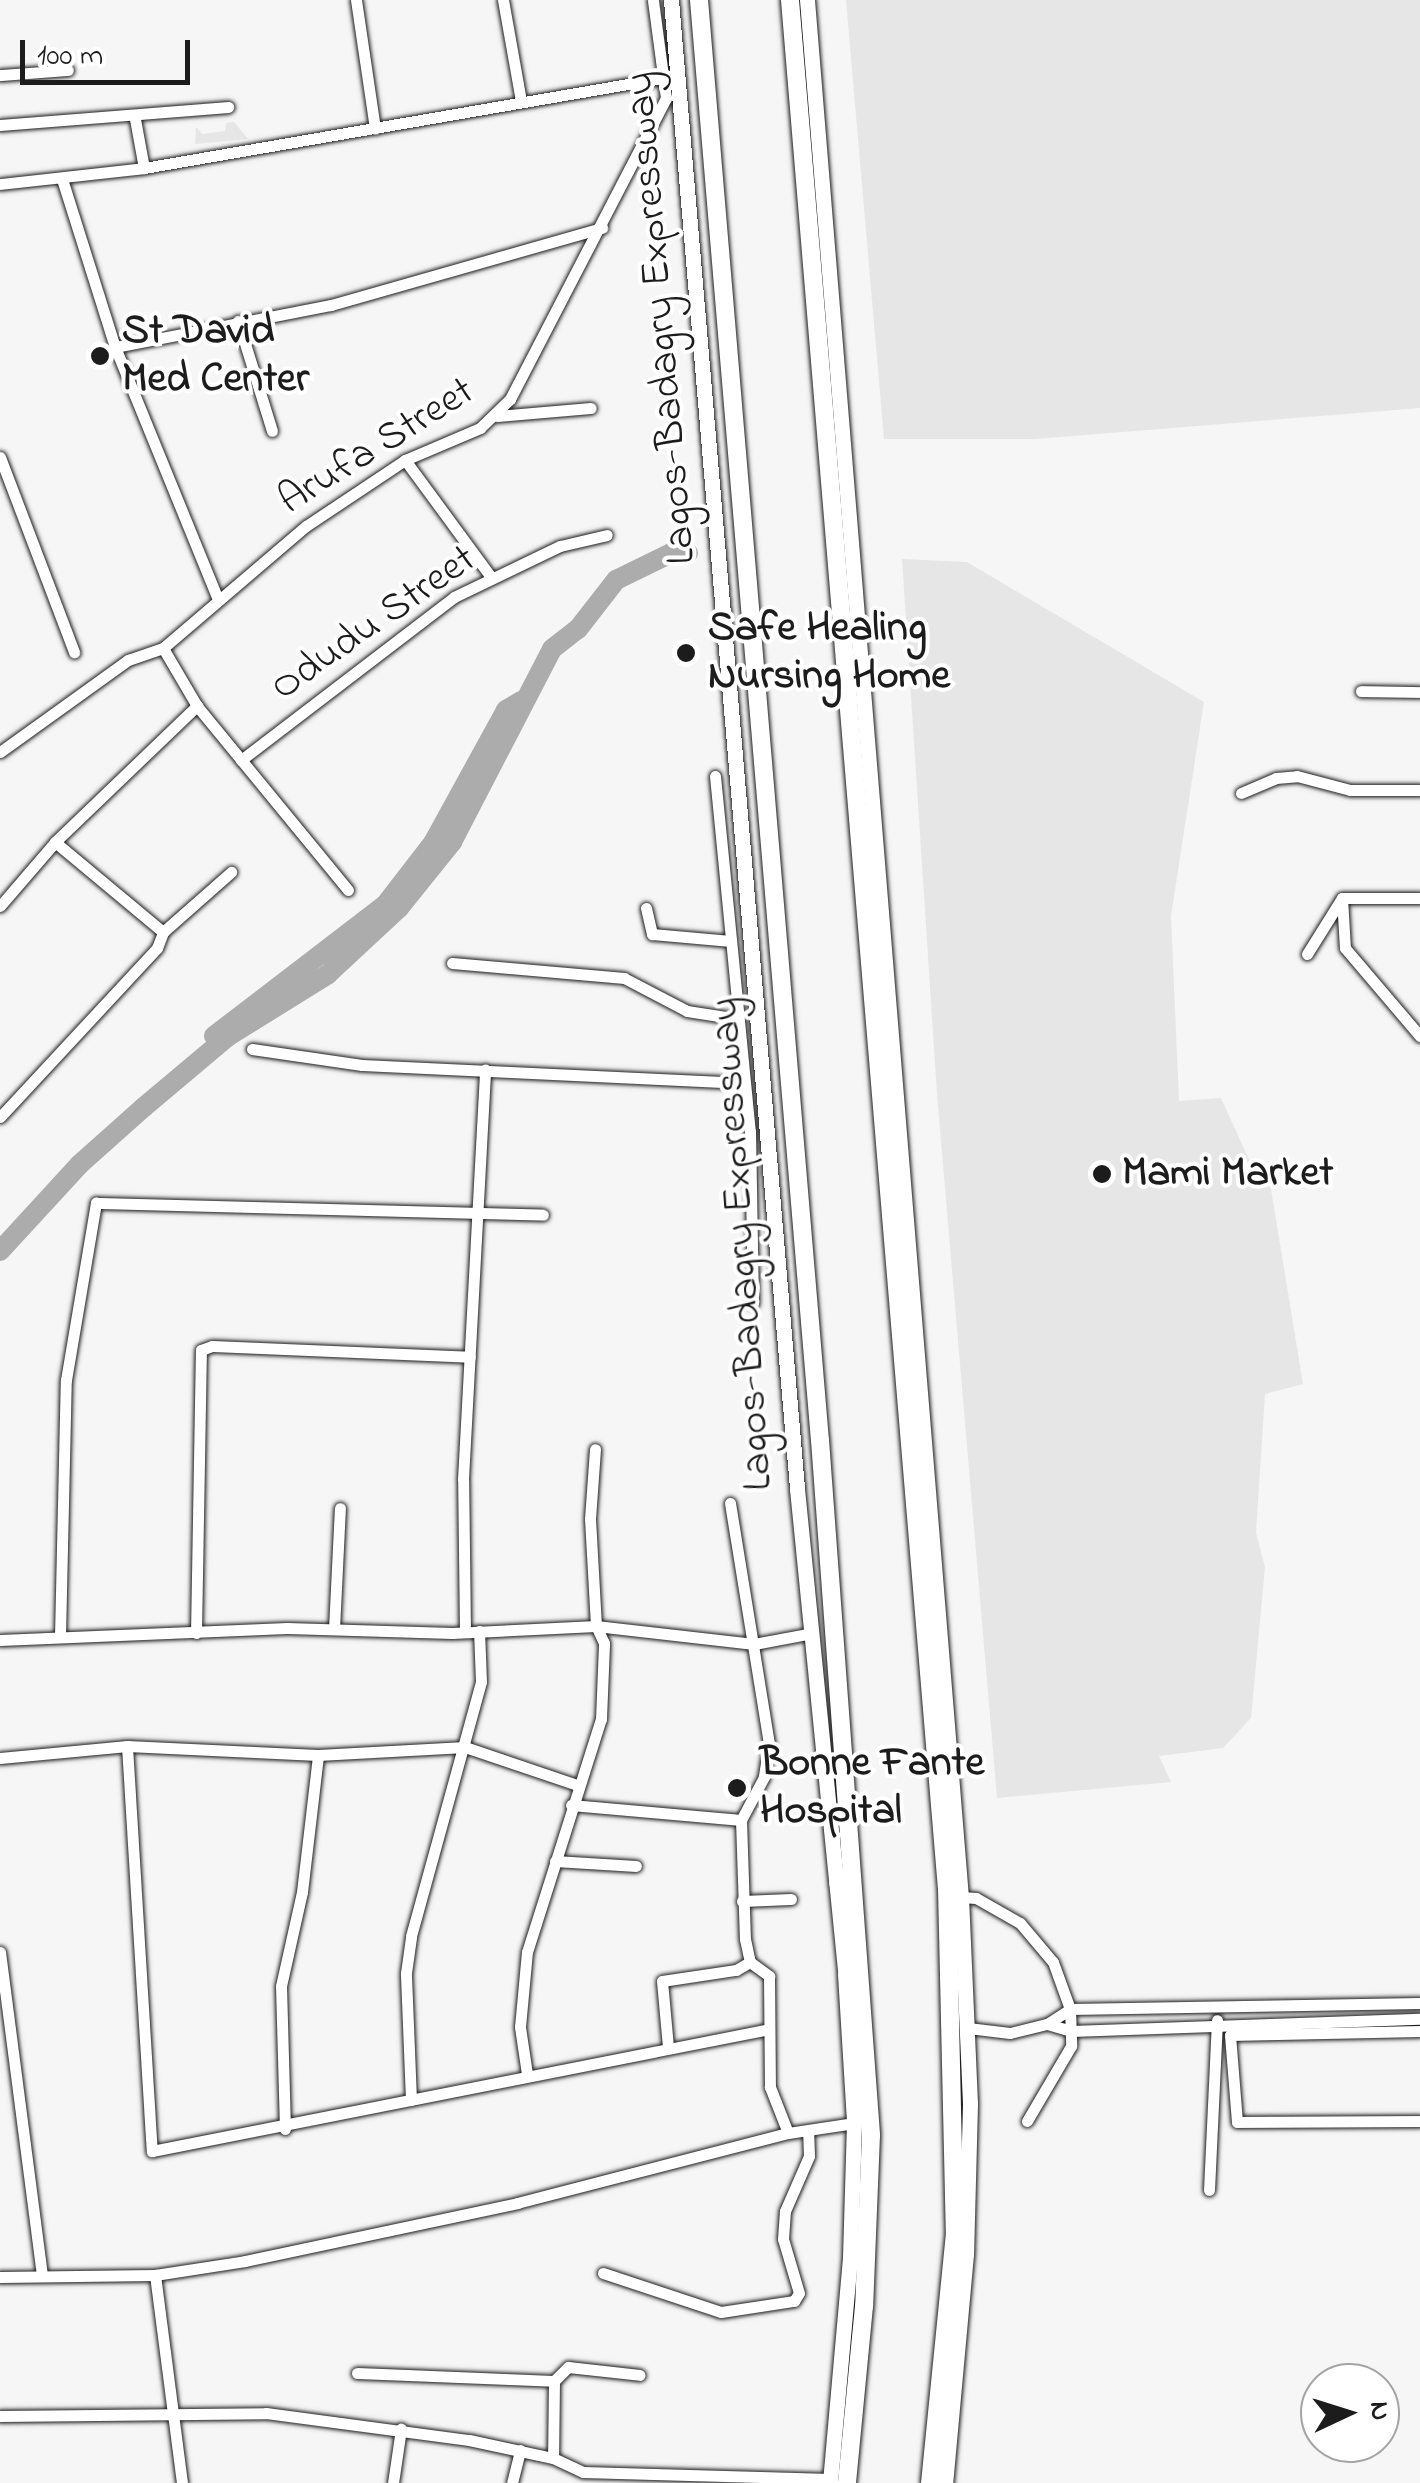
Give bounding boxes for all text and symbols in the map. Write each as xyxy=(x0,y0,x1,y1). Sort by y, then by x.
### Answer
scale bar xyxy=(25,20,195,82)
text: 100 m xyxy=(37,35,103,79)
street label: Lagos-Badagry Expressway xyxy=(615,70,709,566)
place label: St David Med Center xyxy=(122,307,309,406)
marker: St David Med Center xyxy=(87,343,113,369)
street label: Arufa Street xyxy=(270,367,484,527)
street label: Odudu Street xyxy=(262,535,486,713)
place label: Safe Healing Nursing Home xyxy=(708,604,950,702)
marker: Safe Healing Nursing Home xyxy=(673,640,699,666)
street label: Lagos-Badagry Expressway xyxy=(701,996,785,1492)
place label: Mami Market xyxy=(1122,1149,1333,1199)
marker: Mami Market xyxy=(1091,1163,1113,1185)
place label: Bonne Fante Hospital xyxy=(760,1739,984,1838)
marker: Bonne Fante Hospital xyxy=(724,1775,750,1801)
north arrow xyxy=(1300,2363,1400,2463)
text: N xyxy=(1357,2400,1400,2422)

